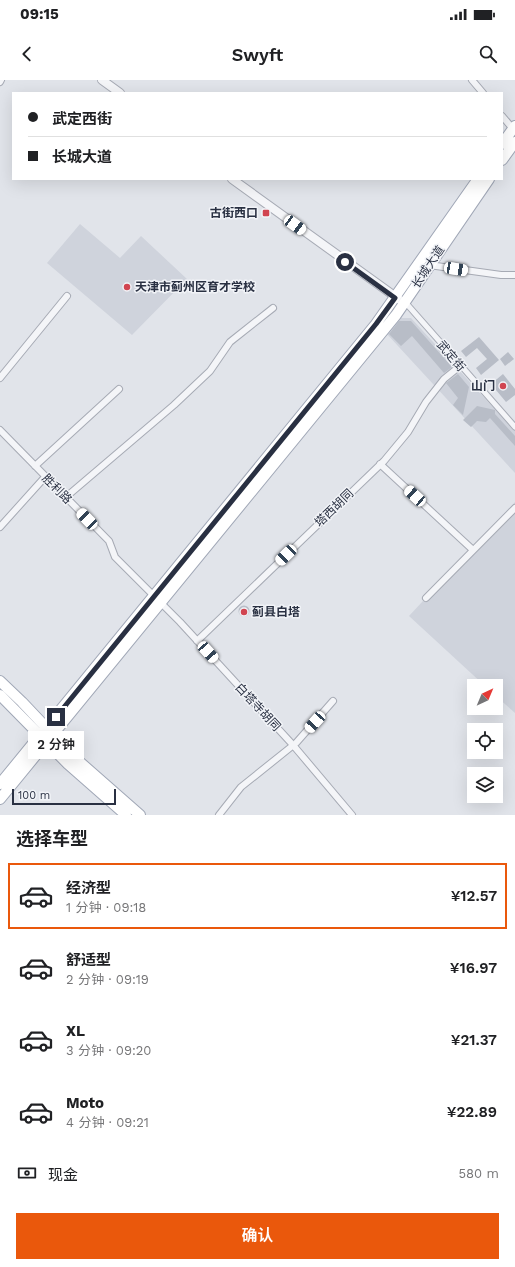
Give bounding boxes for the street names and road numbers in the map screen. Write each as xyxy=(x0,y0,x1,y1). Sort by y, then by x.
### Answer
street label: 长城大道 xyxy=(409,243,447,291)
street label: 武定街 xyxy=(434,338,468,374)
street label: 胜利路 xyxy=(39,471,75,507)
street label: 塔西胡同 xyxy=(312,486,356,530)
street label: 白塔寺胡同 xyxy=(232,680,284,734)

